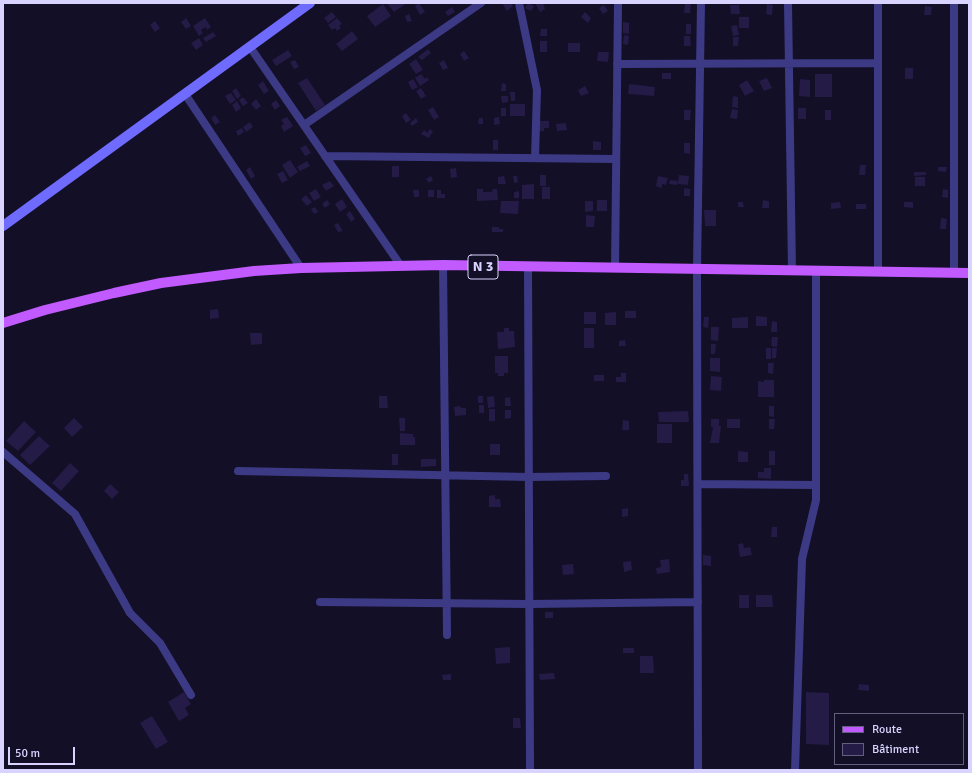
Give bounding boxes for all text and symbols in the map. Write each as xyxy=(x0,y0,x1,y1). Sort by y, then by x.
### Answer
road number: N 3 xyxy=(468,255,498,279)
legend xyxy=(834,713,964,765)
text: Route xyxy=(872,722,902,737)
scale bar xyxy=(10,739,77,765)
text: Bâtiment xyxy=(872,742,919,757)
text: 50 m xyxy=(15,746,40,761)

